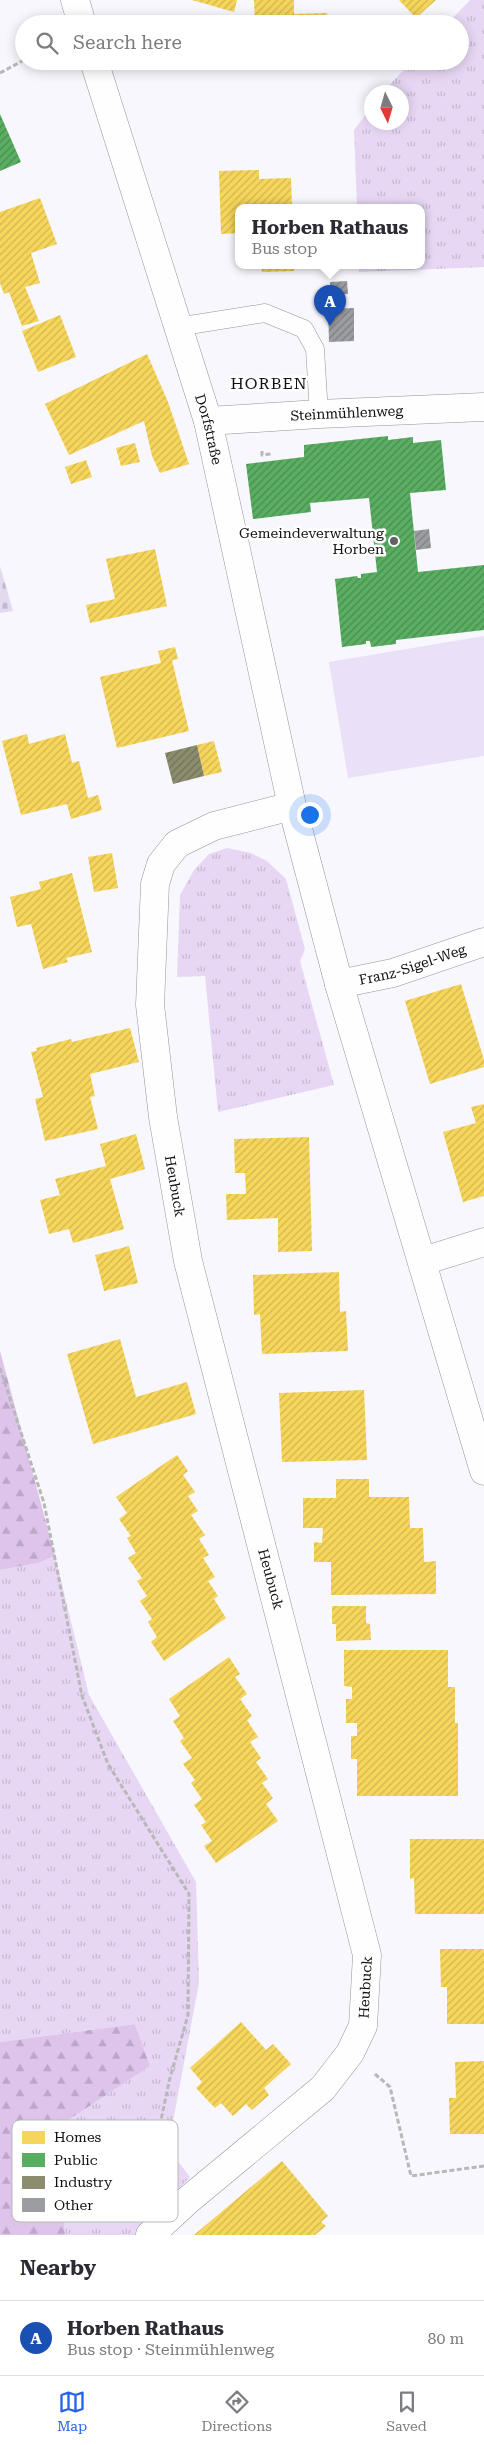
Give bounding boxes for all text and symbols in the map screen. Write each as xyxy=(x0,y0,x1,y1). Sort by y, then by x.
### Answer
search box xyxy=(15,15,469,70)
icon: search xyxy=(33,29,61,57)
text: Search here xyxy=(73,31,182,54)
north arrow xyxy=(364,85,409,130)
popup xyxy=(235,204,425,269)
text: Horben Rathaus xyxy=(252,216,408,239)
text: Bus stop xyxy=(252,239,317,258)
pin: A xyxy=(314,285,346,326)
district label: HORBEN xyxy=(231,374,307,393)
street label: Dorfstraße xyxy=(192,392,225,466)
street label: Steinmühlenweg xyxy=(290,402,404,424)
place label: Gemeindeverwaltung Horben xyxy=(239,525,384,557)
marker: Gemeindeverwaltung Horben xyxy=(388,535,400,547)
your location xyxy=(297,802,323,828)
street label: Franz-Sigel-Weg xyxy=(358,941,468,988)
street label: Heubuck xyxy=(162,1154,188,1218)
street label: Heubuck xyxy=(255,1547,287,1611)
street label: Heubuck xyxy=(355,1956,375,2019)
legend xyxy=(12,2120,178,2222)
text: Homes xyxy=(54,2129,102,2145)
text: Public xyxy=(54,2152,98,2168)
text: Industry xyxy=(54,2174,113,2190)
text: Other xyxy=(54,2197,93,2213)
text: Nearby xyxy=(20,2256,96,2280)
text: Horben Rathaus xyxy=(67,2317,224,2340)
text: A xyxy=(30,2329,42,2348)
text: 80 m xyxy=(427,2329,464,2348)
text: Bus stop · Steinmühlenweg xyxy=(67,2340,274,2359)
tab: Map xyxy=(57,2388,87,2434)
tab: Directions xyxy=(201,2388,272,2434)
tab: Saved xyxy=(386,2388,427,2434)

